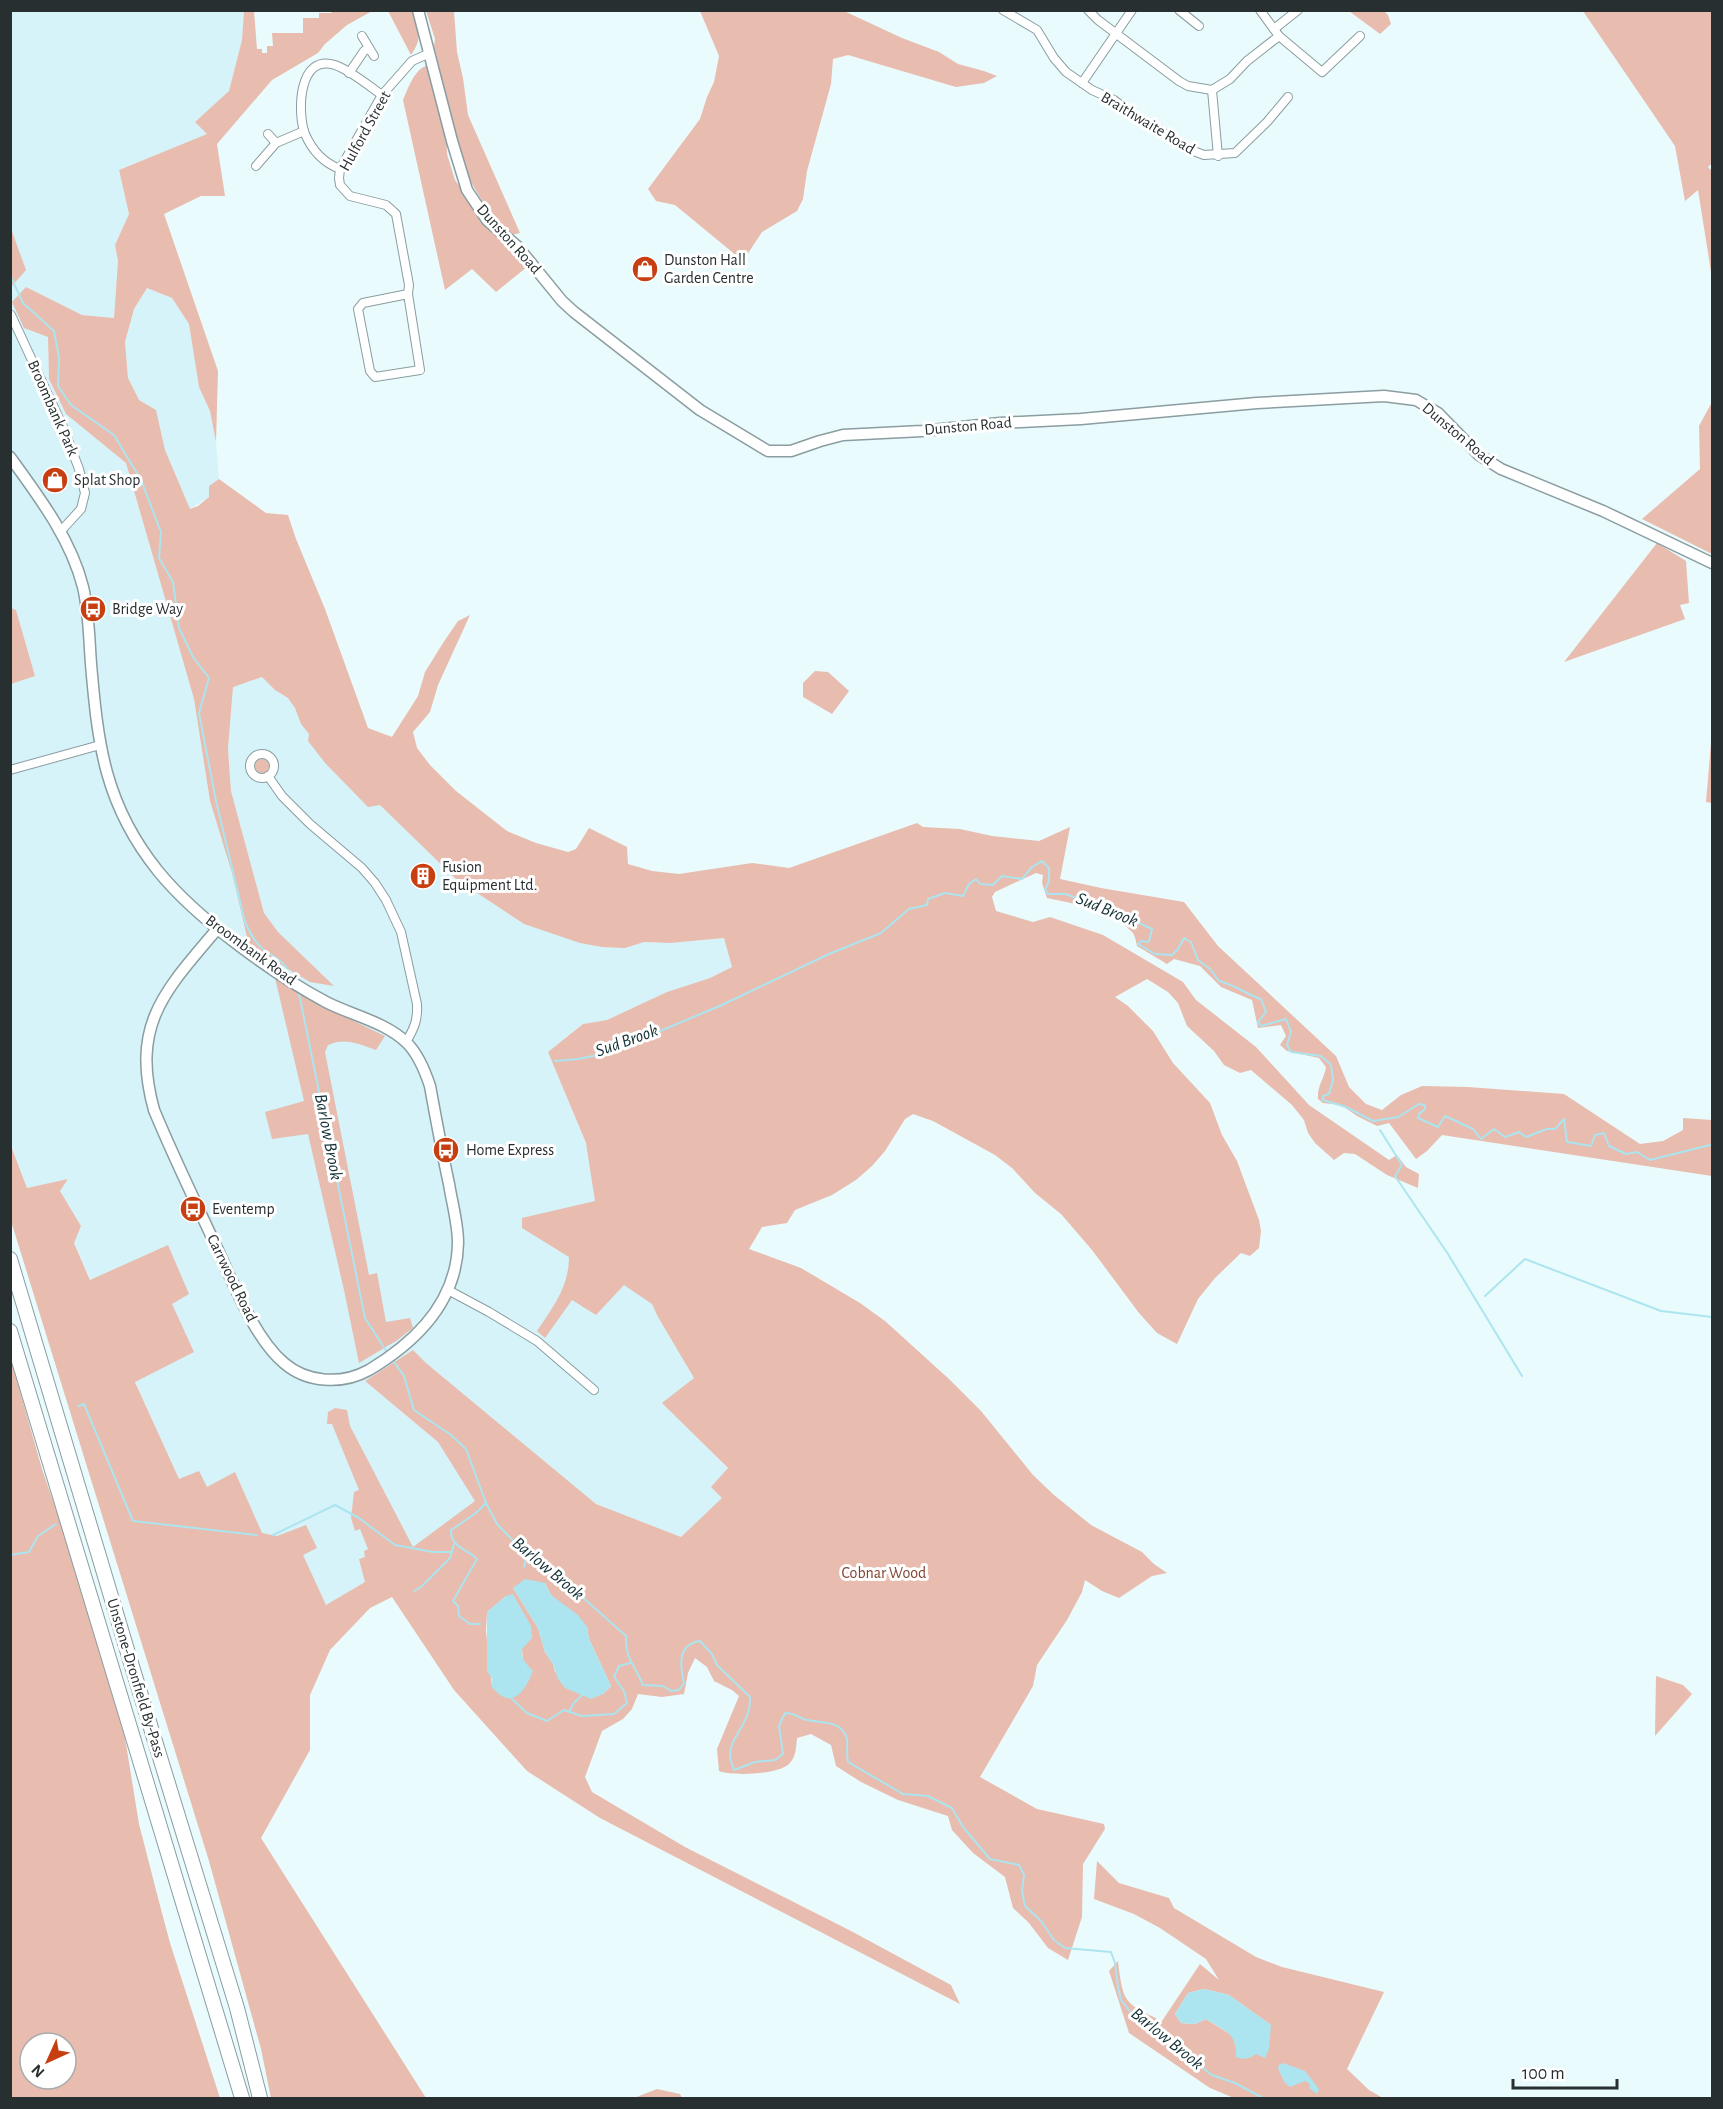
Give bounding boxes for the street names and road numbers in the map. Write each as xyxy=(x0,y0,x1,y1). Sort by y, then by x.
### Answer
street label: Hulford Street xyxy=(336,88,394,174)
street label: Braithwaite Road xyxy=(1098,89,1198,157)
street label: Dunston Road xyxy=(474,201,544,277)
street label: Broombank Park xyxy=(25,358,82,459)
street label: Dunston Road xyxy=(1419,400,1497,468)
street label: Dunston Road xyxy=(924,414,1012,438)
street label: Broombank Road xyxy=(203,912,299,988)
street label: Carrwood Road xyxy=(204,1232,260,1324)
street label: Unstone-Dronfield By-Pass xyxy=(103,1597,168,1760)

